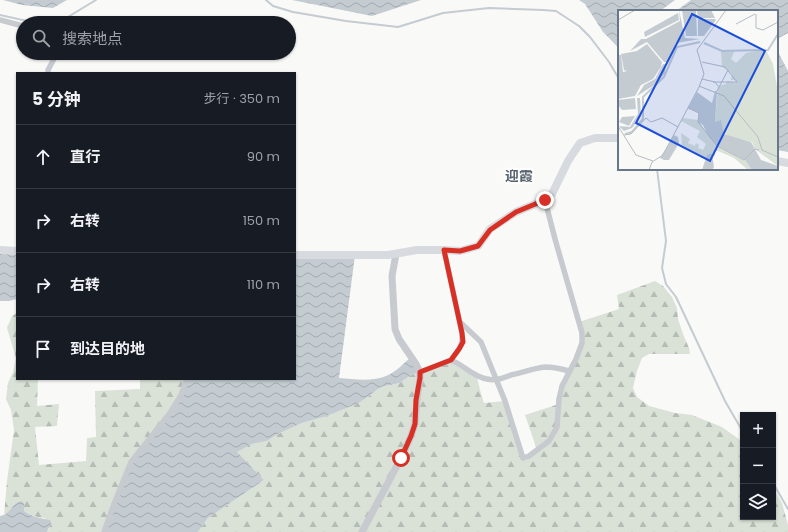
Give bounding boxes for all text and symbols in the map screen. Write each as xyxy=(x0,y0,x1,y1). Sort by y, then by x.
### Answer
inset map xyxy=(618,10,778,170)
search box xyxy=(16,16,296,60)
icon: search xyxy=(30,27,52,49)
text: 搜索地点 xyxy=(62,28,122,49)
text: 5 分钟 xyxy=(32,87,81,111)
text: 步行 · 350 m xyxy=(203,89,280,108)
icon: ahead xyxy=(32,146,54,168)
text: 直行 xyxy=(70,146,100,167)
text: 90 m xyxy=(247,147,280,166)
district label: 迎霞 xyxy=(505,166,533,186)
route end xyxy=(536,191,554,209)
icon: right xyxy=(32,210,54,232)
text: 右转 xyxy=(70,210,100,231)
text: 150 m xyxy=(243,211,280,230)
icon: right xyxy=(32,274,54,296)
text: 右转 xyxy=(70,274,100,295)
text: 110 m xyxy=(247,275,280,294)
icon: arrive xyxy=(32,338,54,360)
text: 到达目的地 xyxy=(70,338,145,359)
map controls xyxy=(740,412,776,520)
button: + xyxy=(740,412,776,448)
button: − xyxy=(740,448,776,484)
route start xyxy=(392,449,410,467)
button: layers xyxy=(740,484,776,520)

